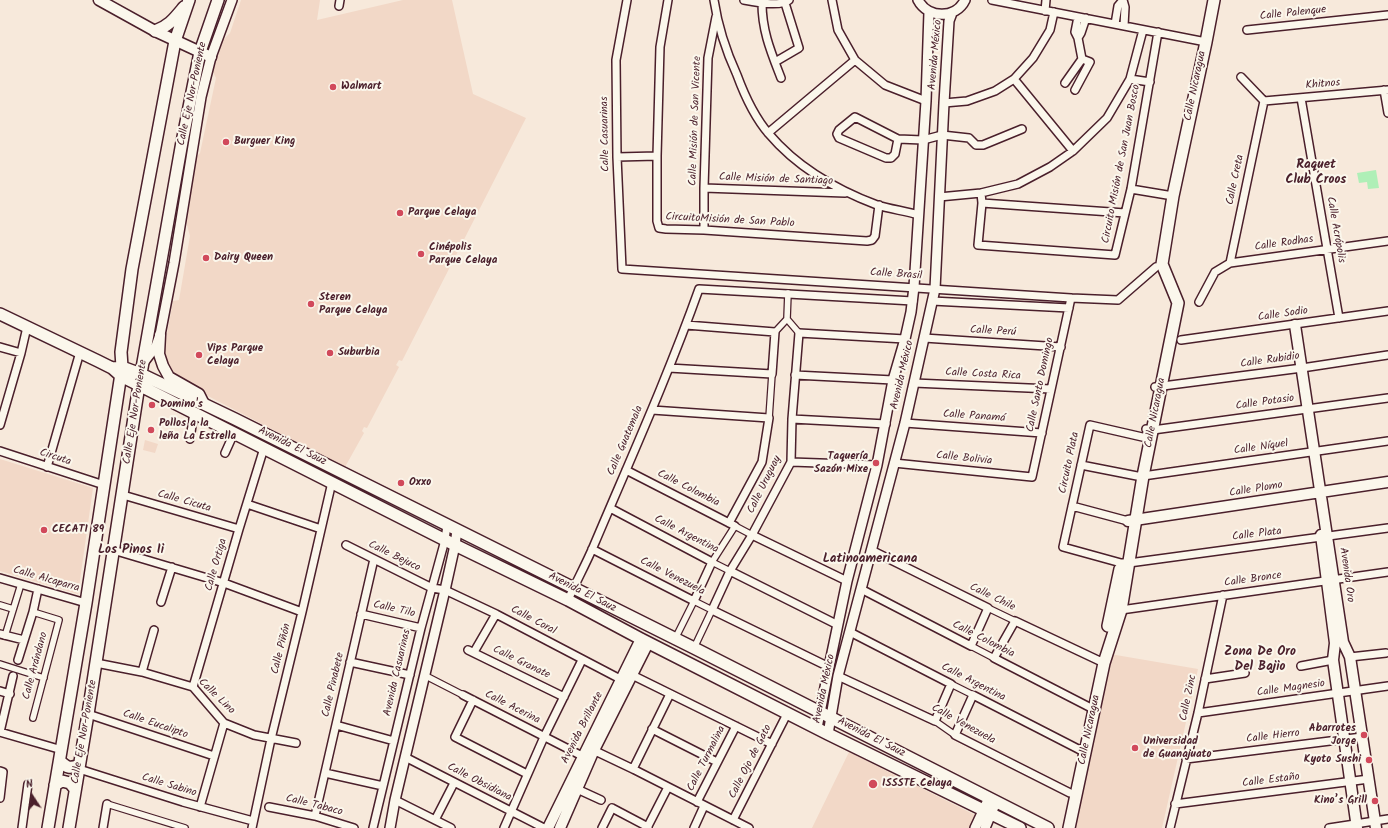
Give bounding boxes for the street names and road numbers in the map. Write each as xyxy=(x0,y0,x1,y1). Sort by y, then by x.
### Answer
street label: Calle Palenque xyxy=(1259,4,1327,24)
street label: Avenida México xyxy=(926,19,946,91)
street label: Calle Eje Nor-Poniente xyxy=(176,41,210,147)
street label: Calle Nicaragua xyxy=(1182,50,1210,122)
street label: Calle Misión de San Vicente xyxy=(687,56,705,186)
street label: Khitnos xyxy=(1305,77,1341,93)
street label: Circuito Misión de San Juan Bosco xyxy=(1100,83,1144,245)
street label: Calle Casuarinas xyxy=(599,96,613,172)
street label: Calle Creta xyxy=(1224,154,1248,206)
street label: Calle Misión de Santiago xyxy=(719,171,833,189)
street label: Calle Acrópolis xyxy=(1323,196,1347,264)
street label: CircuitoMisión de San Pablo xyxy=(665,211,795,231)
street label: Calle Rodhas xyxy=(1254,233,1314,255)
street label: Calle Brasil xyxy=(869,267,923,283)
street label: Calle Sodio xyxy=(1257,305,1309,325)
street label: Calle Perú xyxy=(970,324,1016,340)
street label: Calle Santo Domingo xyxy=(1025,336,1057,434)
street label: Avenida México xyxy=(889,339,917,411)
street label: Calle Rubidio xyxy=(1240,350,1300,372)
street label: Calle Eje Nor-Poniente xyxy=(121,359,151,465)
street label: Calle Costa Rica xyxy=(945,366,1021,384)
street label: Calle Nicaragua xyxy=(1143,377,1169,449)
street label: Calle Potasio xyxy=(1235,392,1295,414)
street label: Calle Guatemala xyxy=(605,404,647,478)
street label: Calle Panamá xyxy=(942,408,1006,426)
street label: Avenida El Sauz xyxy=(256,425,328,469)
street label: Circuito Plata xyxy=(1057,431,1083,495)
street label: Calle Níquel xyxy=(1233,438,1289,458)
street label: Circuta xyxy=(38,447,72,469)
street label: Calle Bolivia xyxy=(935,449,993,469)
street label: Calle Uruguay xyxy=(745,454,785,516)
street label: Calle Colombia xyxy=(655,468,721,510)
street label: Calle Plomo xyxy=(1228,479,1284,501)
street label: Calle Cicuta xyxy=(156,488,212,516)
street label: Calle Argentina xyxy=(651,513,721,557)
street label: Calle Plata xyxy=(1232,525,1282,545)
street label: Calle Ortiga xyxy=(203,537,231,593)
street label: Calle Bejuco xyxy=(366,539,422,575)
street label: Avenida Oro xyxy=(1336,547,1356,603)
street label: Calle Venezuela xyxy=(637,555,707,599)
street label: Calle Alcaparra xyxy=(11,564,81,596)
street label: Calle Bronce xyxy=(1223,569,1283,591)
street label: Avenida El Sauz xyxy=(546,570,618,616)
street label: Calle Chile xyxy=(967,581,1017,615)
street label: Calle Tilo xyxy=(372,599,416,621)
street label: Calle Coral xyxy=(508,604,558,638)
street label: Calle Colombia xyxy=(950,619,1016,661)
street label: Calle Piñón xyxy=(269,622,295,676)
street label: Avenida Casuarinas xyxy=(382,628,414,718)
street label: Calle Arándano xyxy=(21,631,51,701)
street label: Calle Granate xyxy=(490,643,552,683)
street label: Calle Pinabete xyxy=(320,651,348,719)
street label: Avenida México xyxy=(811,653,839,725)
street label: Calle Argentina xyxy=(938,661,1008,705)
street label: Calle Zinc xyxy=(1178,674,1200,722)
street label: Calle Lino xyxy=(195,676,237,718)
street label: Calle Magnesio xyxy=(1256,678,1326,700)
street label: Calle Eje Nor-Poniente xyxy=(69,679,101,785)
street label: Calle Acerina xyxy=(482,688,542,728)
street label: Avenida Brillante xyxy=(559,690,607,766)
street label: Calle Nicaragua xyxy=(1076,694,1104,766)
street label: Calle Venezuela xyxy=(929,702,997,748)
street label: Calle Eucalipto xyxy=(121,708,189,742)
street label: Avenida El Sauz xyxy=(835,715,907,761)
street label: Calle Ojo de Gato xyxy=(727,723,775,801)
street label: Calle Turmalina xyxy=(685,724,729,794)
street label: Calle Hierro xyxy=(1246,727,1300,747)
street label: Calle Obsidiana xyxy=(445,761,513,805)
street label: Calle Sabino xyxy=(140,771,198,801)
street label: Calle Estaño xyxy=(1241,771,1301,791)
street label: Calle Tabaco xyxy=(284,793,344,819)

